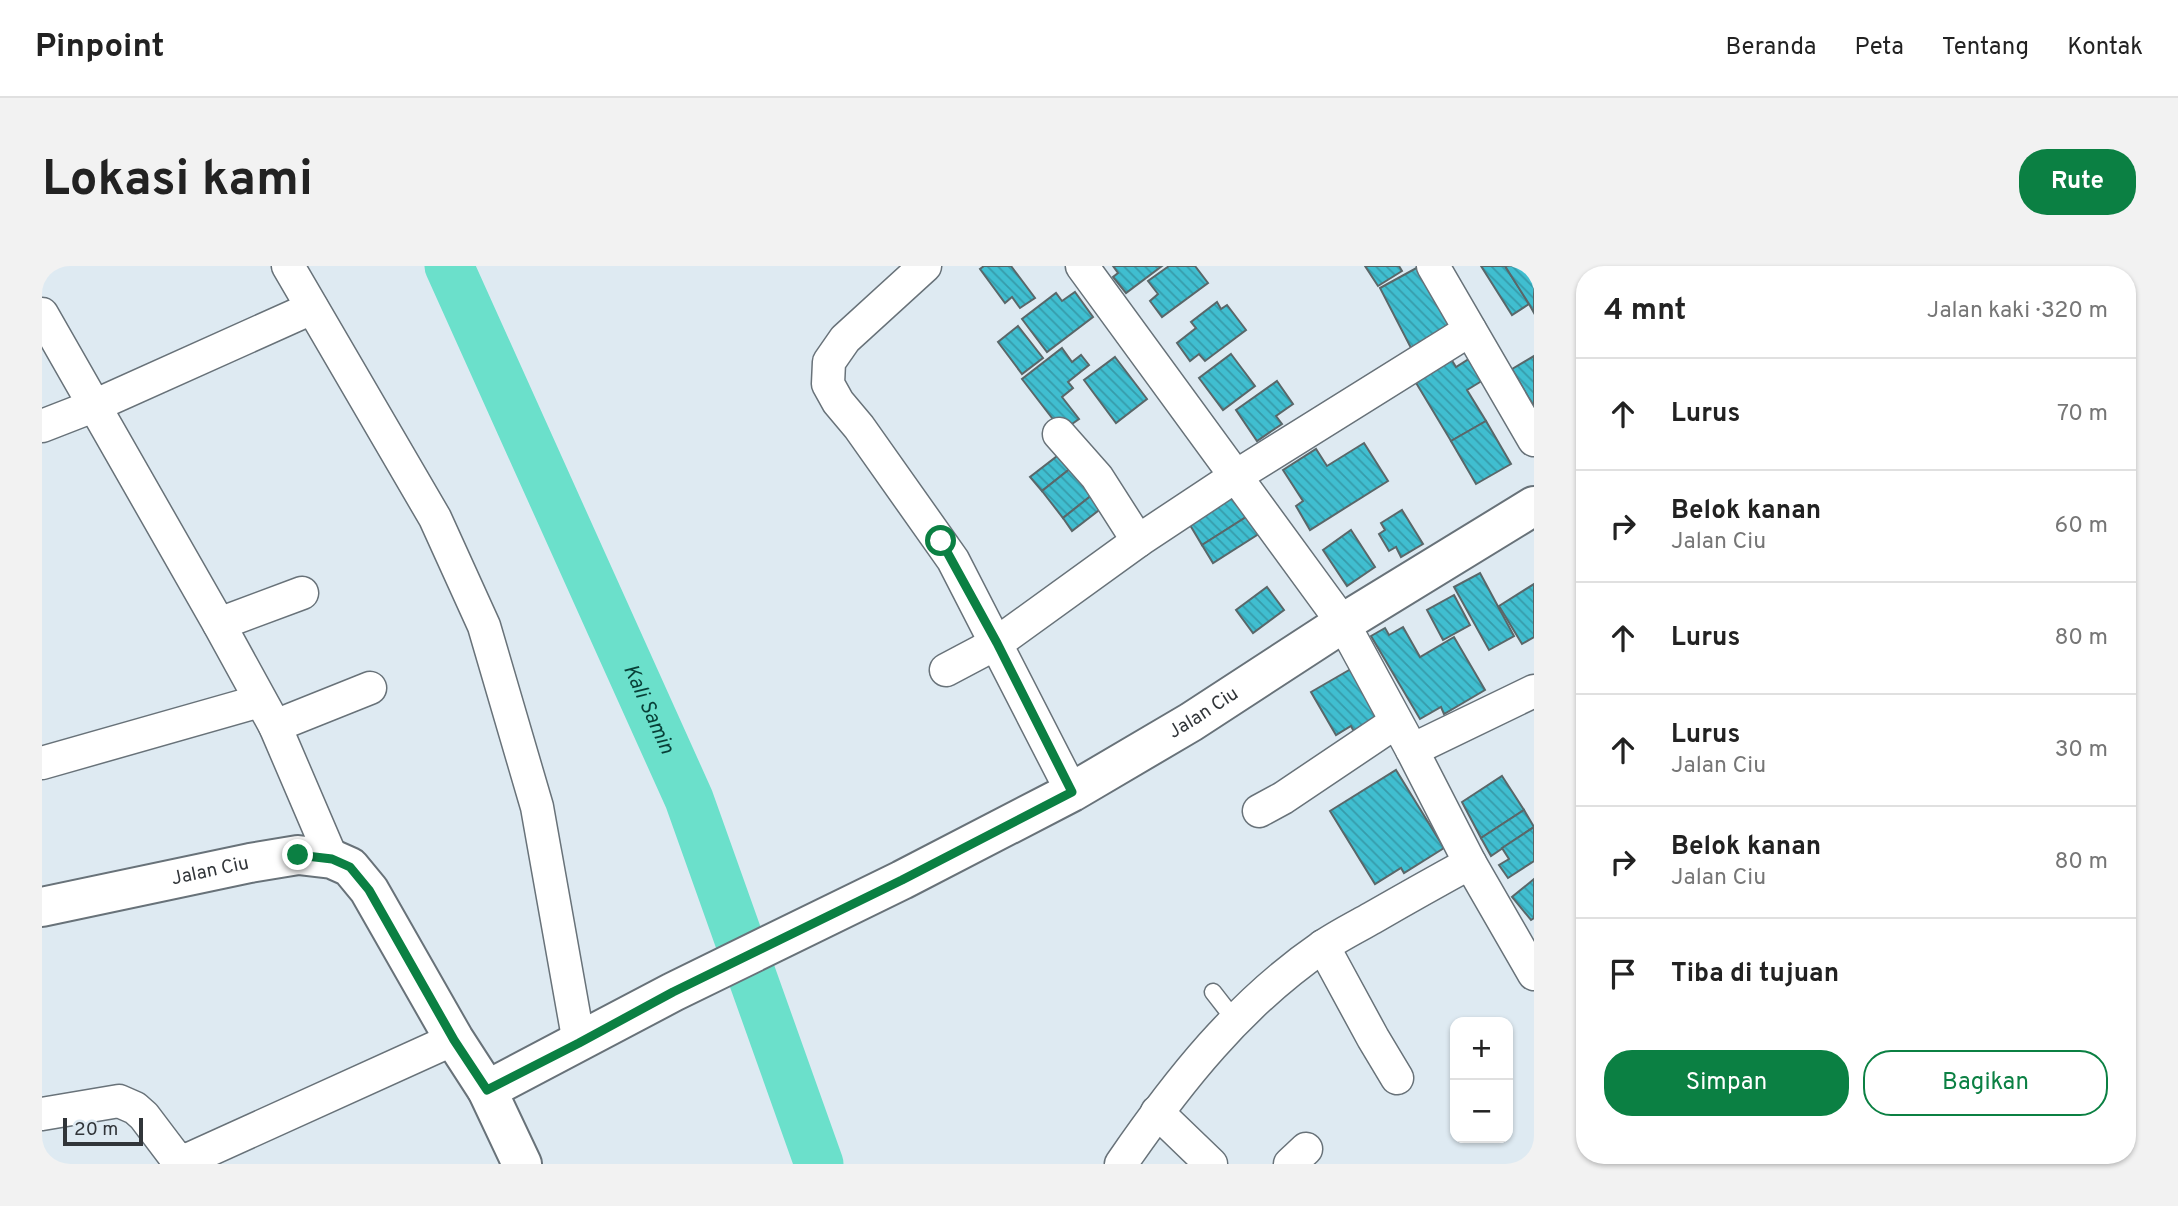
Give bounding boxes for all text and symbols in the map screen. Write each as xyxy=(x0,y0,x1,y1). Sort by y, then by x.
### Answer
text: Pinpoint xyxy=(35,27,164,69)
text: Beranda xyxy=(1726,33,1817,63)
text: Peta xyxy=(1855,33,1904,63)
text: Tentang xyxy=(1942,33,2029,63)
text: Kontak xyxy=(2067,33,2143,63)
button: Rute xyxy=(2019,149,2136,215)
text: Lokasi kami xyxy=(42,151,313,213)
text: 4 mnt xyxy=(1604,293,1686,330)
text: Jalan kaki · 320 m xyxy=(1927,297,2108,326)
icon: ahead xyxy=(1604,395,1642,433)
text: Lurus xyxy=(1671,398,1740,431)
text: 70 m xyxy=(2057,400,2108,429)
text: Belok kanan xyxy=(1671,495,1821,528)
icon: right xyxy=(1604,507,1642,545)
text: 60 m xyxy=(2055,512,2108,541)
route start xyxy=(925,525,956,556)
text: Jalan Ciu xyxy=(1671,528,1766,557)
icon: ahead xyxy=(1604,619,1642,657)
text: Lurus xyxy=(1671,622,1740,655)
text: 80 m xyxy=(2055,624,2108,653)
water label: Kali Samin xyxy=(617,660,681,759)
street label: Jalan Ciu xyxy=(1164,682,1243,744)
text: Lurus xyxy=(1671,719,1740,752)
icon: ahead xyxy=(1604,731,1642,769)
text: 30 m xyxy=(2055,736,2108,765)
text: Jalan Ciu xyxy=(1671,752,1766,781)
text: Belok kanan xyxy=(1671,831,1821,864)
route end xyxy=(282,839,313,870)
icon: right xyxy=(1604,843,1642,881)
text: 80 m xyxy=(2055,848,2108,877)
street label: Jalan Ciu xyxy=(169,852,251,891)
text: Jalan Ciu xyxy=(1671,864,1766,893)
icon: arrive xyxy=(1604,955,1642,993)
text: Tiba di tujuan xyxy=(1671,958,1839,991)
map controls xyxy=(1450,1017,1513,1143)
button: + xyxy=(1450,1017,1513,1080)
button: Simpan xyxy=(1604,1050,1849,1116)
button: Bagikan xyxy=(1863,1050,2108,1116)
button: − xyxy=(1450,1080,1513,1143)
scale bar xyxy=(63,1115,144,1147)
text: 20 m xyxy=(74,1118,118,1142)

